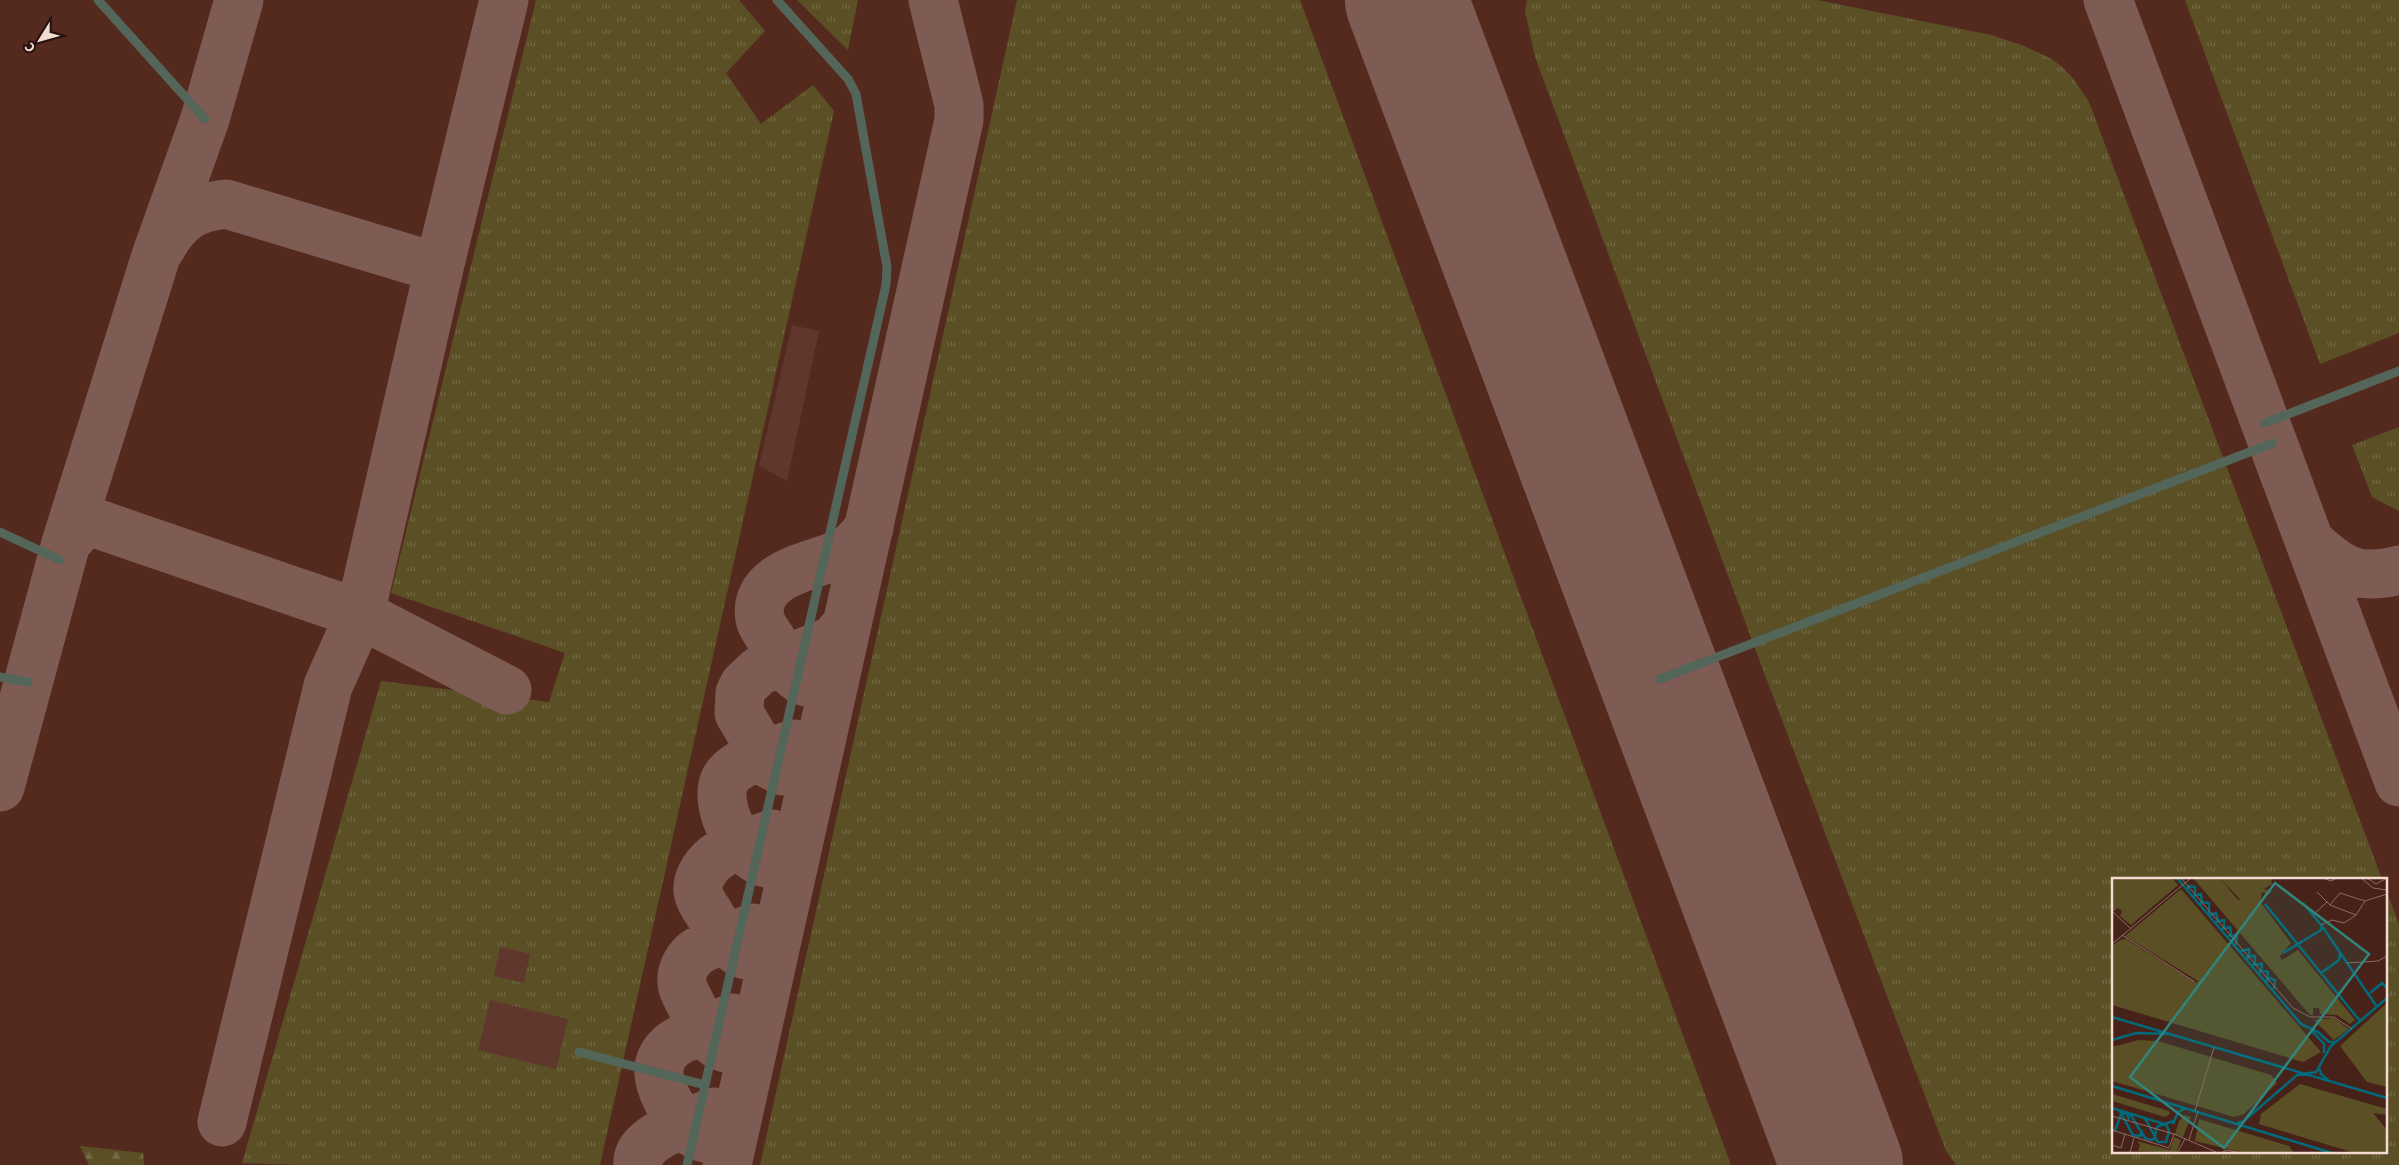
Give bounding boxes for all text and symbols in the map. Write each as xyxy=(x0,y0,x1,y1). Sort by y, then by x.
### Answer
north arrow xyxy=(15,15,65,65)
text: С xyxy=(20,38,41,56)
inset map xyxy=(2112,878,2386,1152)

